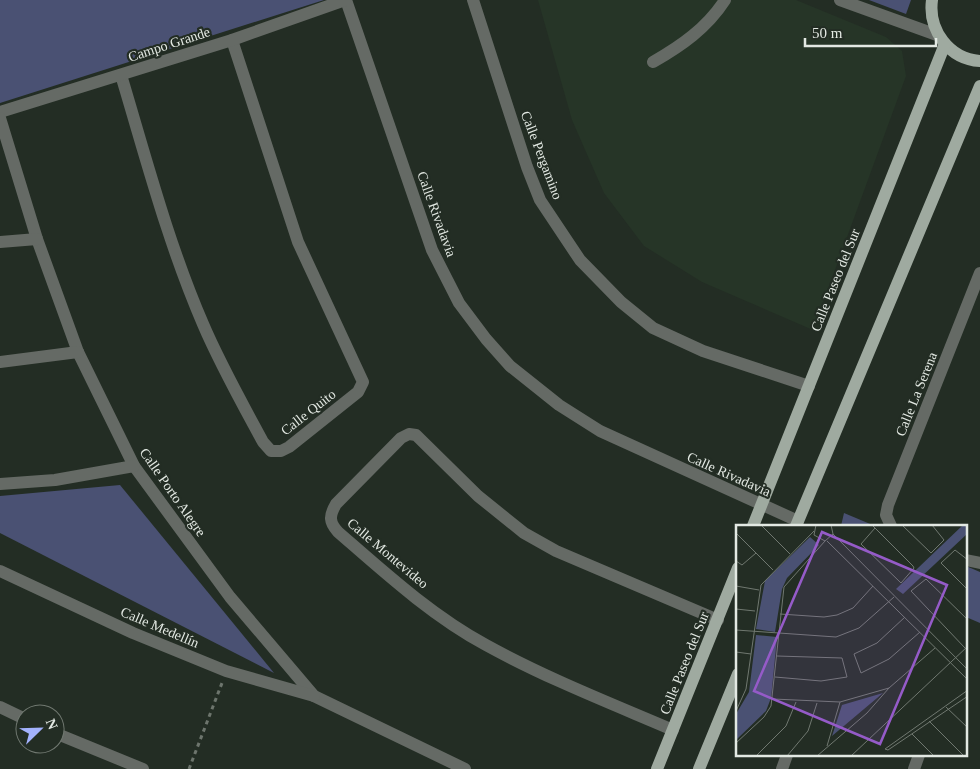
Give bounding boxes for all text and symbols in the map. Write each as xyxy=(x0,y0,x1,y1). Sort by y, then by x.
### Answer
scale bar xyxy=(805,15,936,47)
street label: Campo Grande xyxy=(126,24,212,65)
text: 50 m xyxy=(812,25,843,41)
street label: Calle Pergamino xyxy=(518,109,565,201)
street label: Calle Rivadavia xyxy=(414,169,459,260)
street label: Calle Paseo del Sur xyxy=(808,226,863,334)
street label: Calle La Serena xyxy=(893,349,940,438)
street label: Calle Quito xyxy=(278,386,339,438)
street label: Calle Porto Alegre xyxy=(137,445,209,539)
street label: Calle Rivadavia xyxy=(685,449,774,500)
street label: Calle Montevideo xyxy=(344,515,431,591)
inset map xyxy=(736,525,968,756)
street label: Calle Medellín xyxy=(118,604,201,651)
street label: Calle Paseo del Sur xyxy=(657,609,712,717)
north arrow xyxy=(15,704,65,754)
text: N xyxy=(43,717,60,732)

